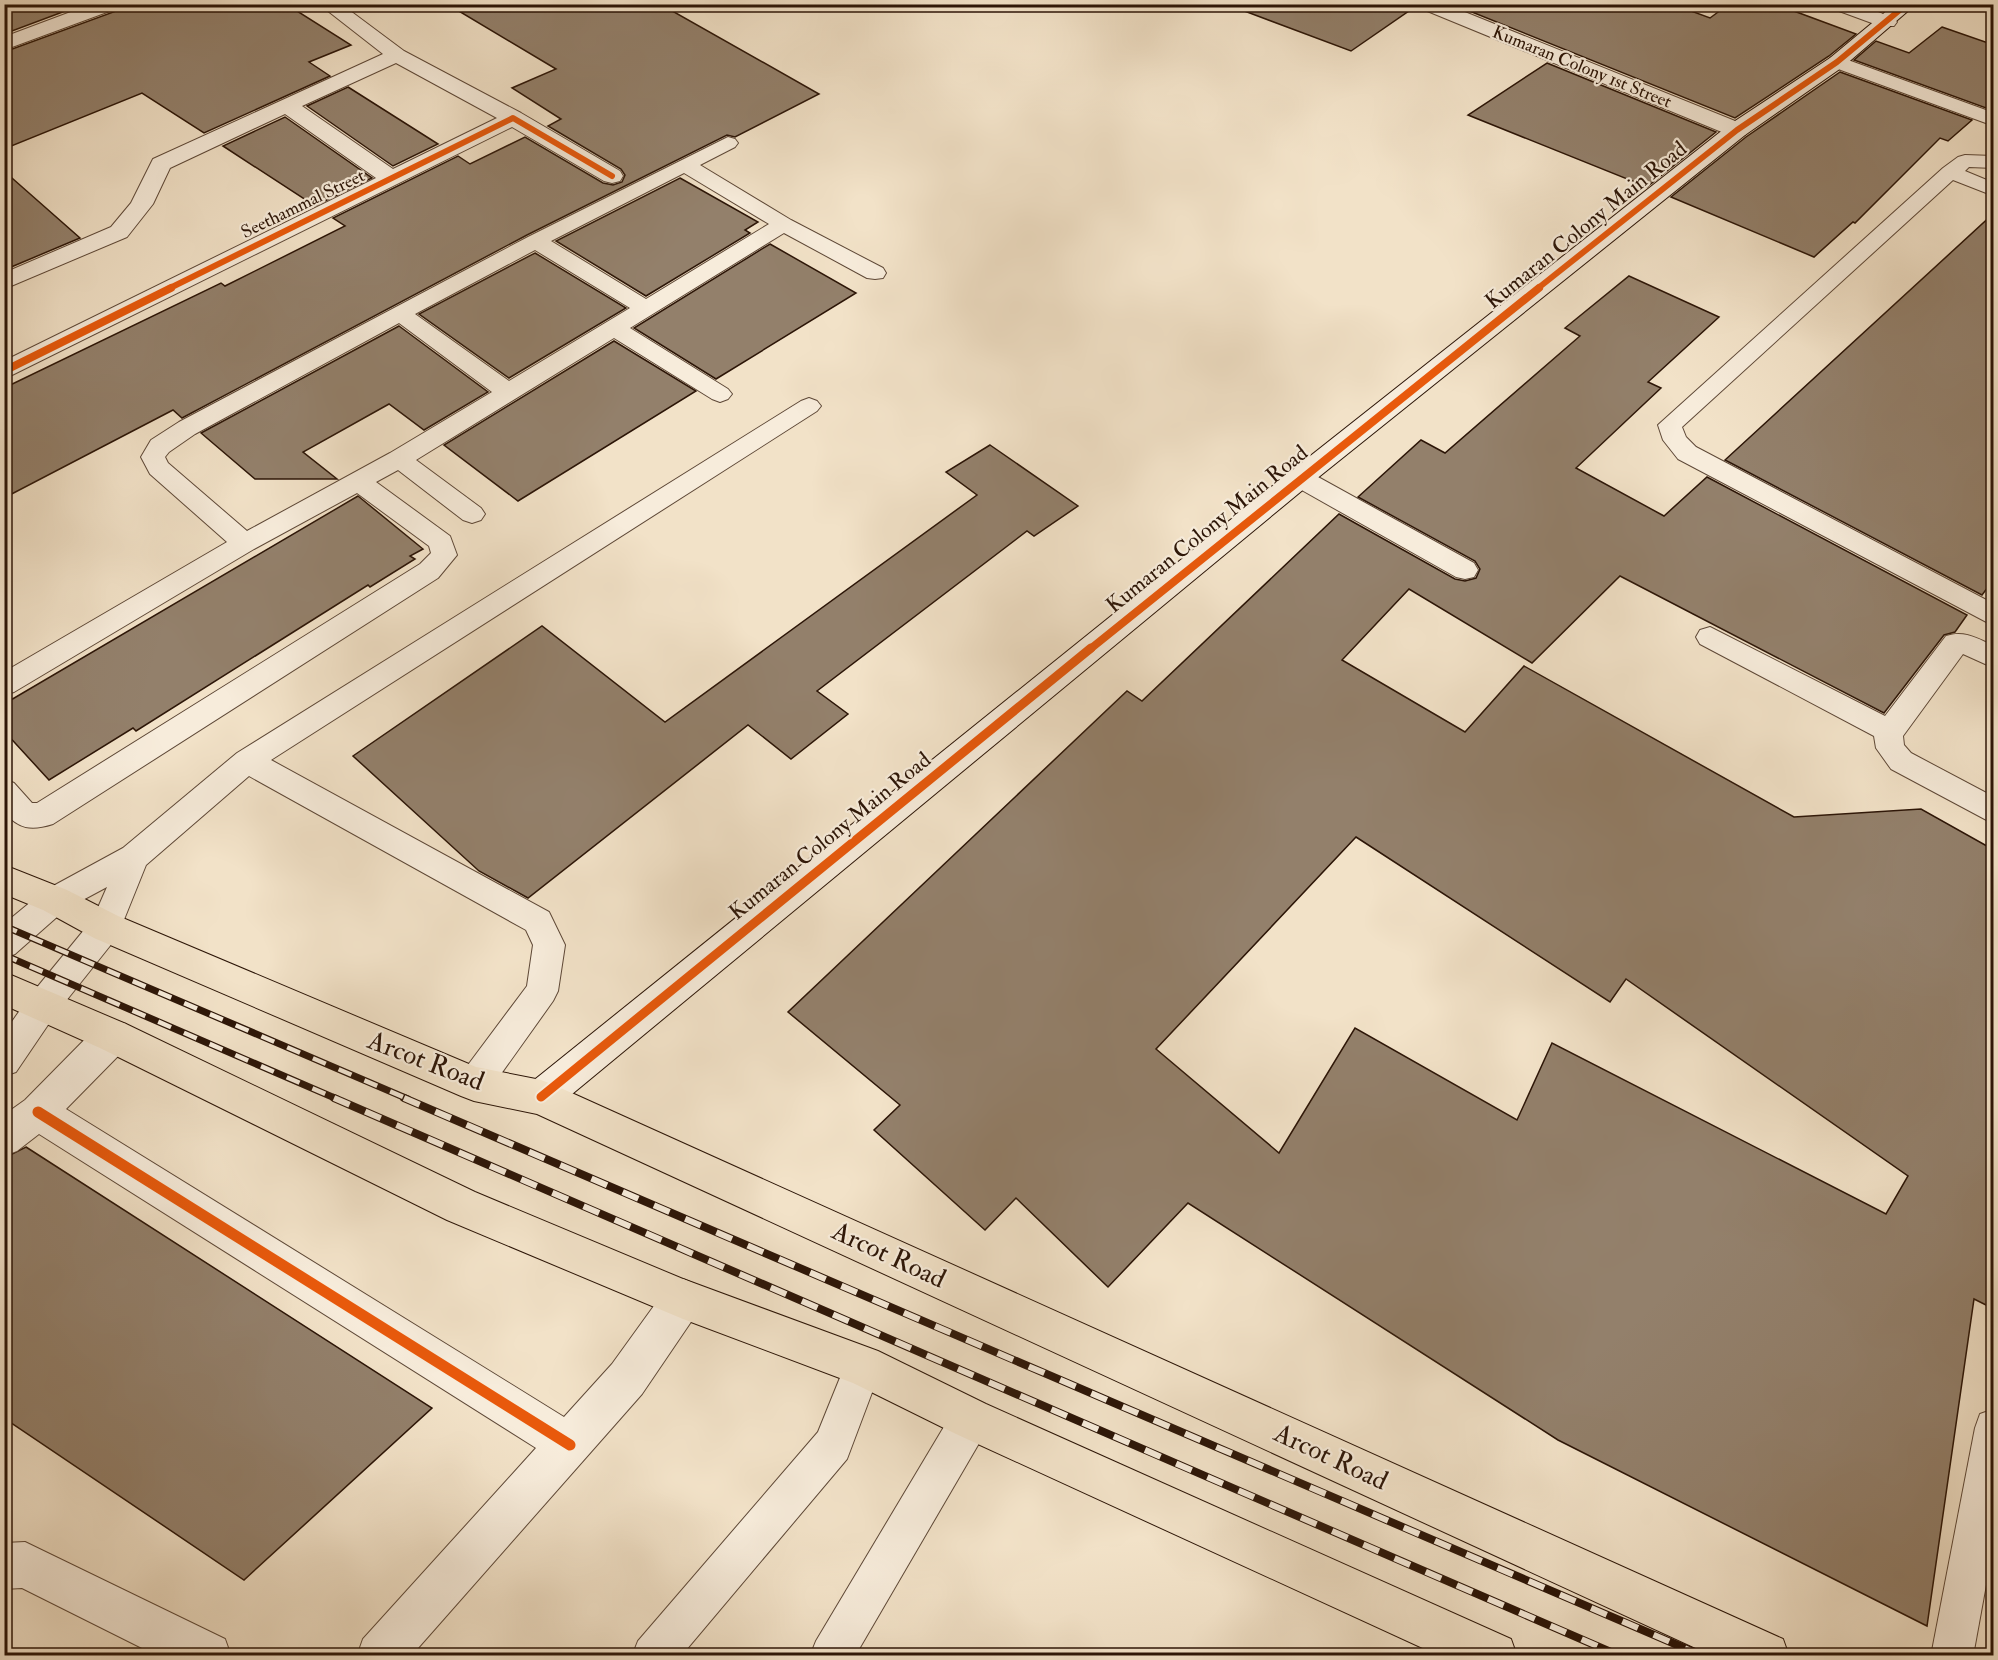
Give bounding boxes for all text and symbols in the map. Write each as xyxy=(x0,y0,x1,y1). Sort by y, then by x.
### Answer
street label: Kumaran Colony 1st Street xyxy=(1489,20,1675,114)
street label: Kumaran Colony Main Road xyxy=(1479,135,1693,315)
street label: Seethammal Street xyxy=(237,164,369,244)
street label: Kumaran Colony Main Road xyxy=(1100,439,1314,619)
street label: Kumaran Colony Main Road xyxy=(723,746,937,926)
street label: Arcot Road xyxy=(362,1023,489,1098)
street label: Arcot Road xyxy=(826,1214,951,1296)
street label: Arcot Road xyxy=(1268,1416,1393,1498)

